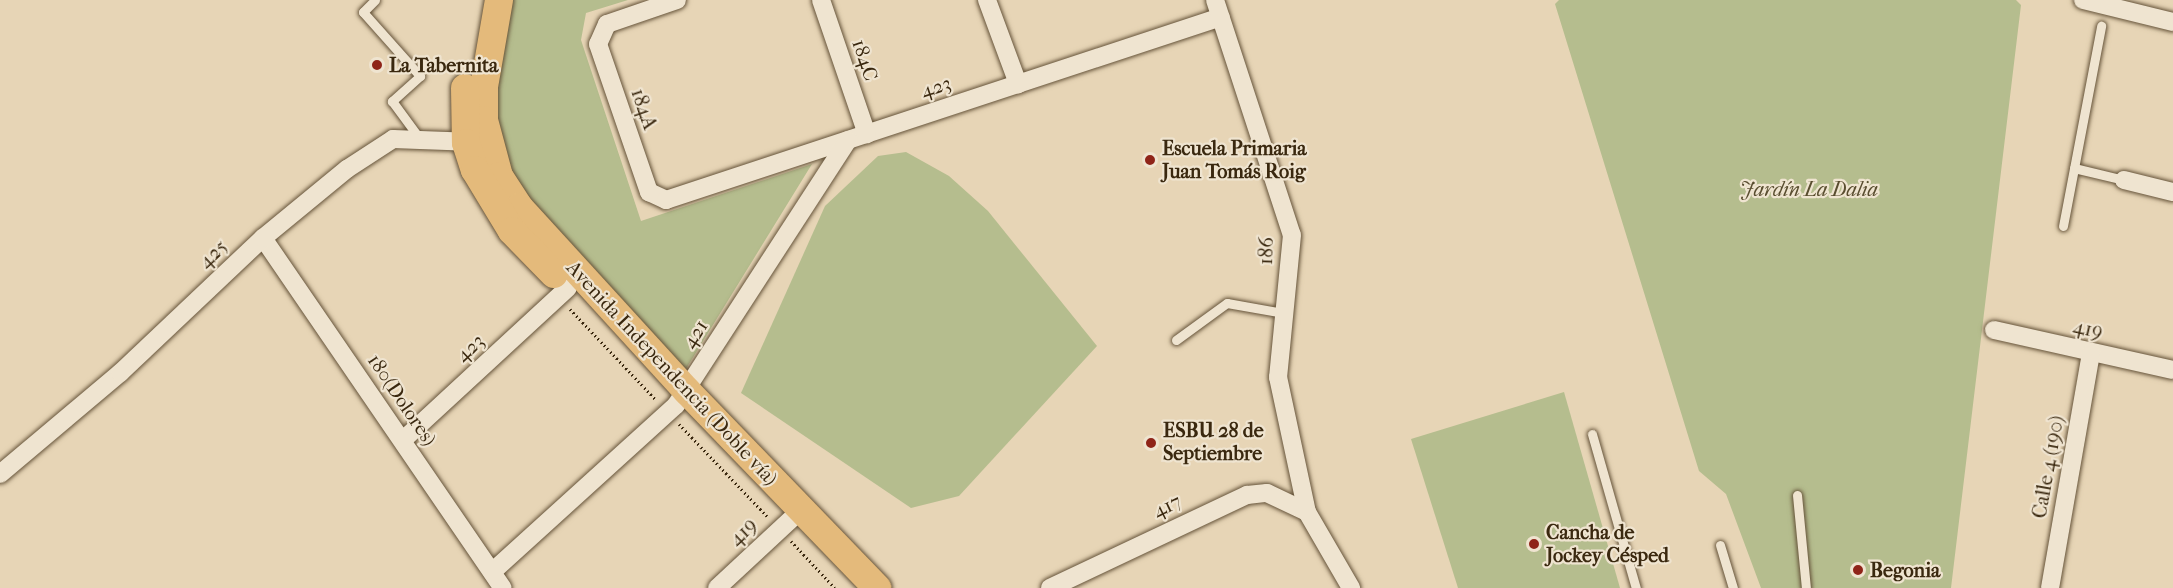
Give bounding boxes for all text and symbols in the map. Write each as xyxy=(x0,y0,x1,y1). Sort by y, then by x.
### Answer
street label: 184C xyxy=(847,36,883,84)
place label: La Tabernita xyxy=(389,53,498,77)
marker: La Tabernita xyxy=(370,58,384,72)
street label: 423 xyxy=(918,71,954,103)
street label: 184A xyxy=(626,85,662,133)
place label: Escuela Primaria Juan Tomás Roig xyxy=(1162,136,1307,183)
marker: Escuela Primaria Juan Tomás Roig xyxy=(1143,153,1157,167)
park label: Jardín La Dalia xyxy=(1740,177,1878,201)
street label: 425 xyxy=(194,235,232,273)
street label: 186 xyxy=(1254,237,1278,265)
street label: Avenida Independencia (Doble vía) xyxy=(561,256,783,490)
street label: 419 xyxy=(2071,314,2105,344)
street label: 421 xyxy=(677,315,713,353)
street label: 423 xyxy=(451,329,489,367)
street label: 180(Dolores) xyxy=(362,349,442,451)
street label: Calle 4 (190) xyxy=(2027,414,2069,520)
place label: ESBU 28 de Septiembre xyxy=(1163,419,1264,466)
marker: ESBU 28 de Septiembre xyxy=(1144,436,1158,450)
street label: 417 xyxy=(1149,489,1185,523)
street label: 419 xyxy=(724,513,762,551)
place label: Cancha de Jockey Césped xyxy=(1546,520,1669,567)
marker: Cancha de Jockey Césped xyxy=(1527,537,1541,551)
place label: Begonia xyxy=(1870,558,1940,582)
marker: Begonia xyxy=(1851,563,1865,577)

